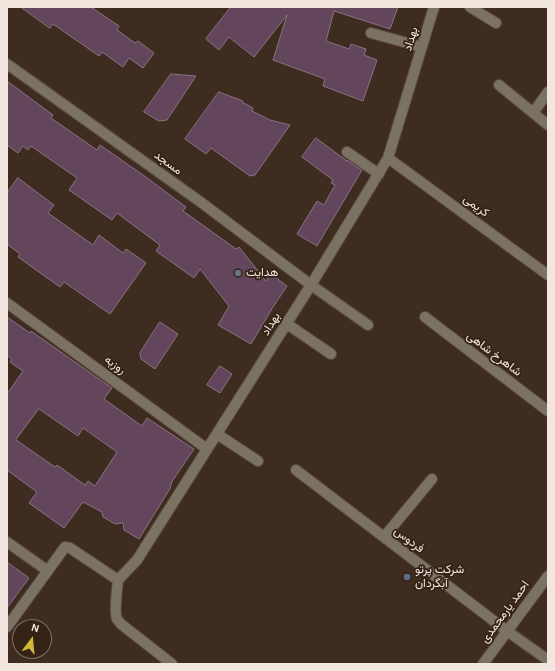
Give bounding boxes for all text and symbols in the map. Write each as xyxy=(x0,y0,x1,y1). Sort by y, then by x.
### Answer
street label: بهداد xyxy=(401,25,421,53)
street label: مسجد xyxy=(151,148,185,178)
street label: کریمی xyxy=(460,192,492,220)
place label: هدایت xyxy=(246,266,278,280)
marker: هدایت xyxy=(233,268,243,278)
street label: بهداد xyxy=(258,310,284,338)
street label: شاهرخ شاهی xyxy=(464,329,524,379)
street label: روزبه xyxy=(102,352,128,378)
street label: فردوس xyxy=(391,524,427,556)
place label: شرکت پرتو آبگردان xyxy=(415,563,464,591)
marker: شرکت پرتو آبگردان xyxy=(402,572,412,582)
street label: احمد یارمحمدی xyxy=(478,578,532,646)
north arrow xyxy=(12,619,52,659)
text: N xyxy=(30,621,41,635)

